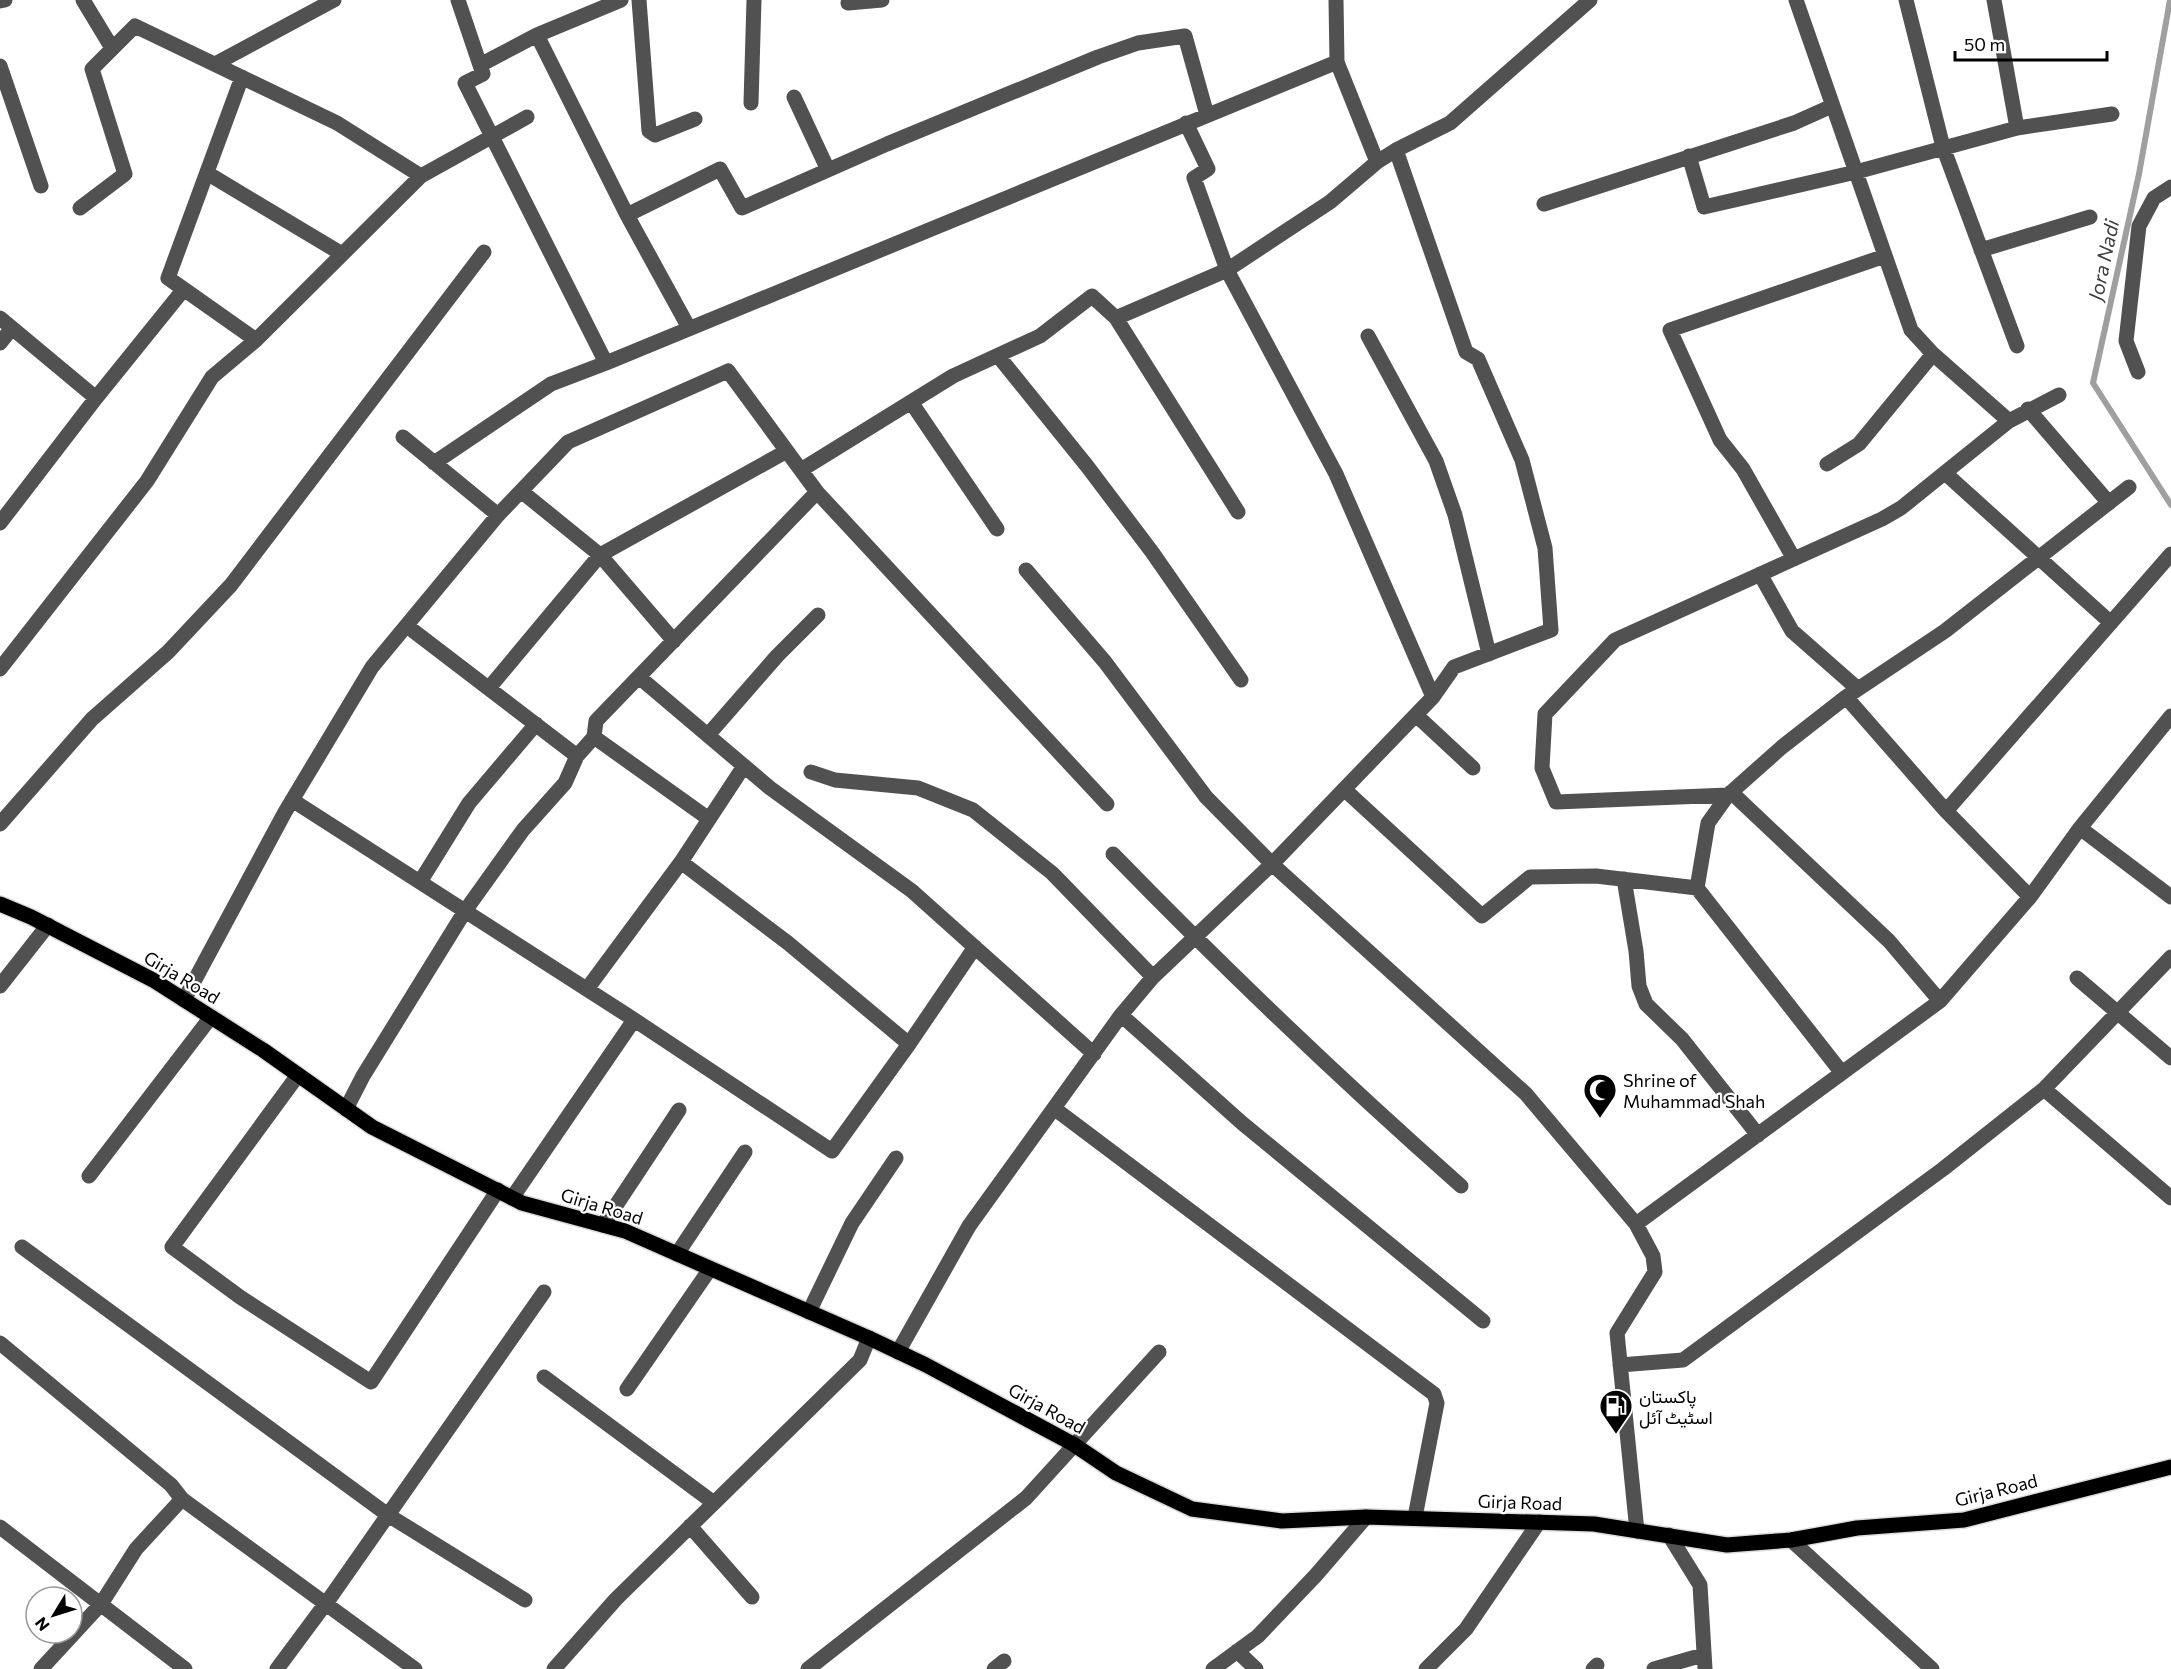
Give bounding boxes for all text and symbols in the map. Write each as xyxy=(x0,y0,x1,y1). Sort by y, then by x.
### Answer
scale bar xyxy=(1955,24,2106,62)
text: 50 m xyxy=(1964,33,2005,55)
water label: Jora Nadi xyxy=(2082,217,2123,305)
street label: Girja Road xyxy=(140,946,224,1008)
place label: Shrine of Muhammad Shah xyxy=(1623,1069,1765,1112)
mosque icon: Shrine of Muhammad Shah xyxy=(1582,1072,1618,1119)
street label: Girja Road xyxy=(558,1183,646,1229)
street label: Girja Road xyxy=(1005,1378,1089,1438)
place label: پاکستان اسٹیٹ آئل xyxy=(1639,1385,1713,1429)
fuel station icon: پاکستان اسٹیٹ آئل xyxy=(1598,1388,1634,1435)
street label: Girja Road xyxy=(1952,1469,2040,1511)
street label: Girja Road xyxy=(1477,1490,1563,1514)
north arrow xyxy=(24,1585,84,1645)
text: N xyxy=(31,1614,53,1635)

